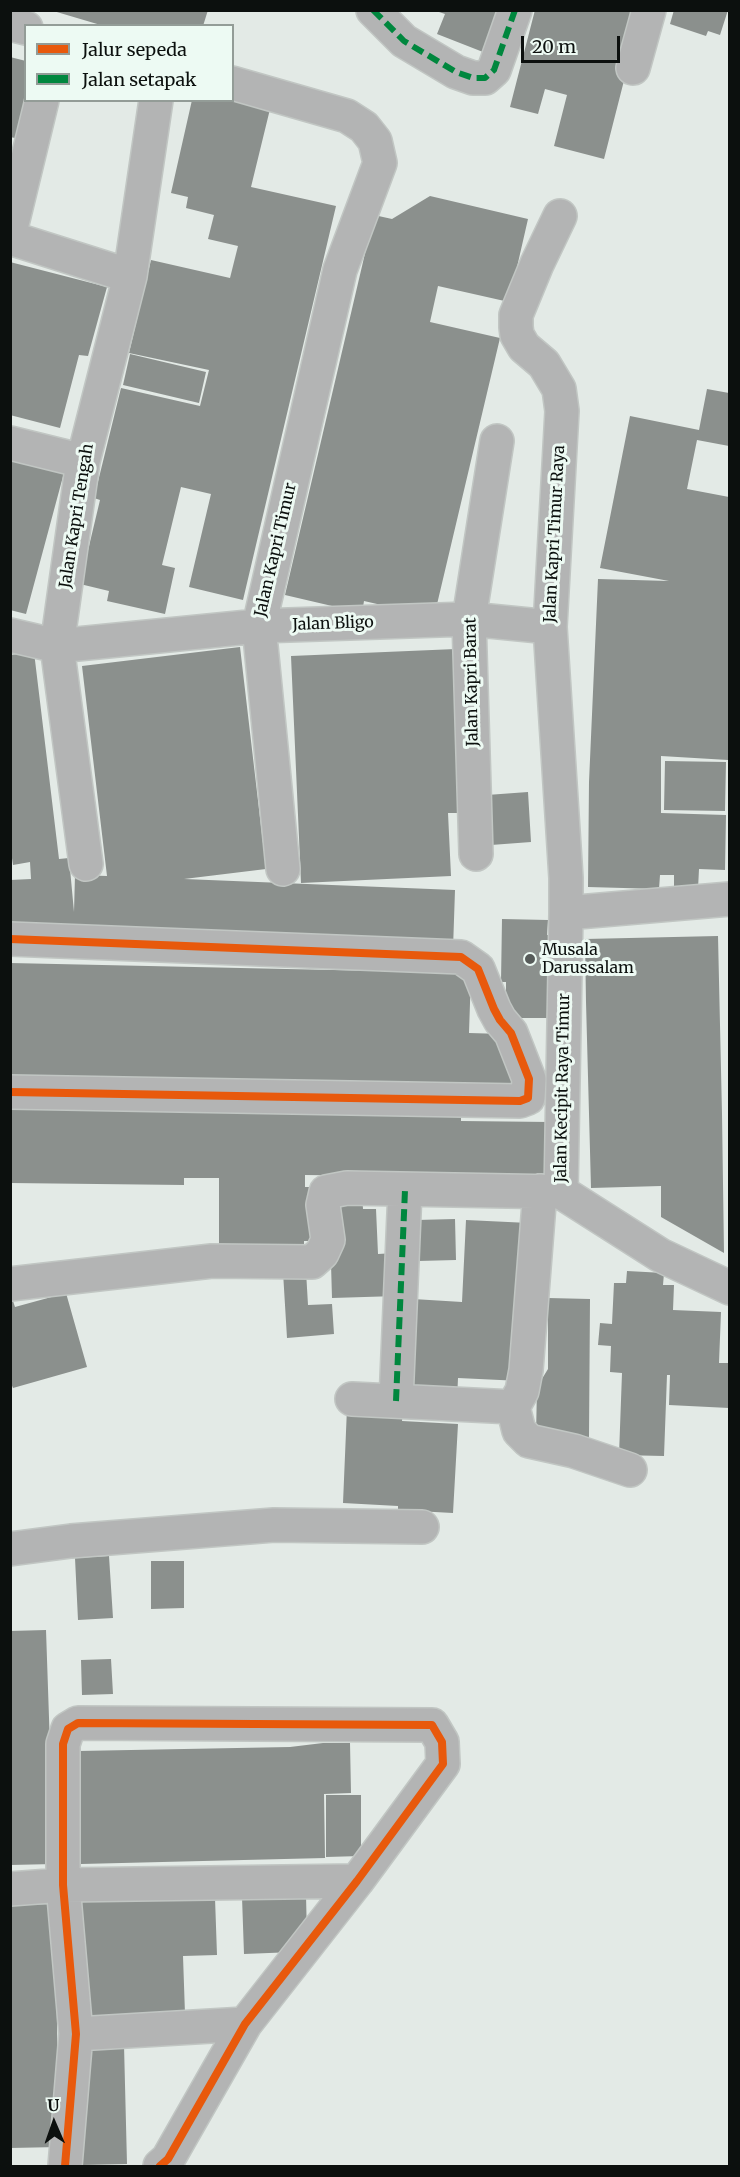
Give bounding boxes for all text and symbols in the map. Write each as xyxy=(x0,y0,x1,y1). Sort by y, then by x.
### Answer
legend xyxy=(24,24,234,102)
scale bar xyxy=(524,24,623,62)
text: 20 m xyxy=(532,35,576,58)
text: Jalur sepeda xyxy=(82,38,187,61)
text: Jalan setapak xyxy=(82,68,197,91)
street label: Jalan Kapri Tengah xyxy=(56,442,98,590)
street label: Jalan Kapri Timur Raya xyxy=(541,445,569,623)
street label: Jalan Kapri Timur xyxy=(251,481,301,619)
street label: Jalan Bligo xyxy=(292,613,374,635)
street label: Jalan Kapri Barat xyxy=(461,617,483,747)
place label: Musala Darussalam xyxy=(542,940,634,978)
marker: Musala Darussalam xyxy=(523,952,537,966)
street label: Jalan Kecipit Raya Timur xyxy=(552,993,574,1183)
north arrow xyxy=(24,2093,84,2153)
text: U xyxy=(47,2095,60,2115)

